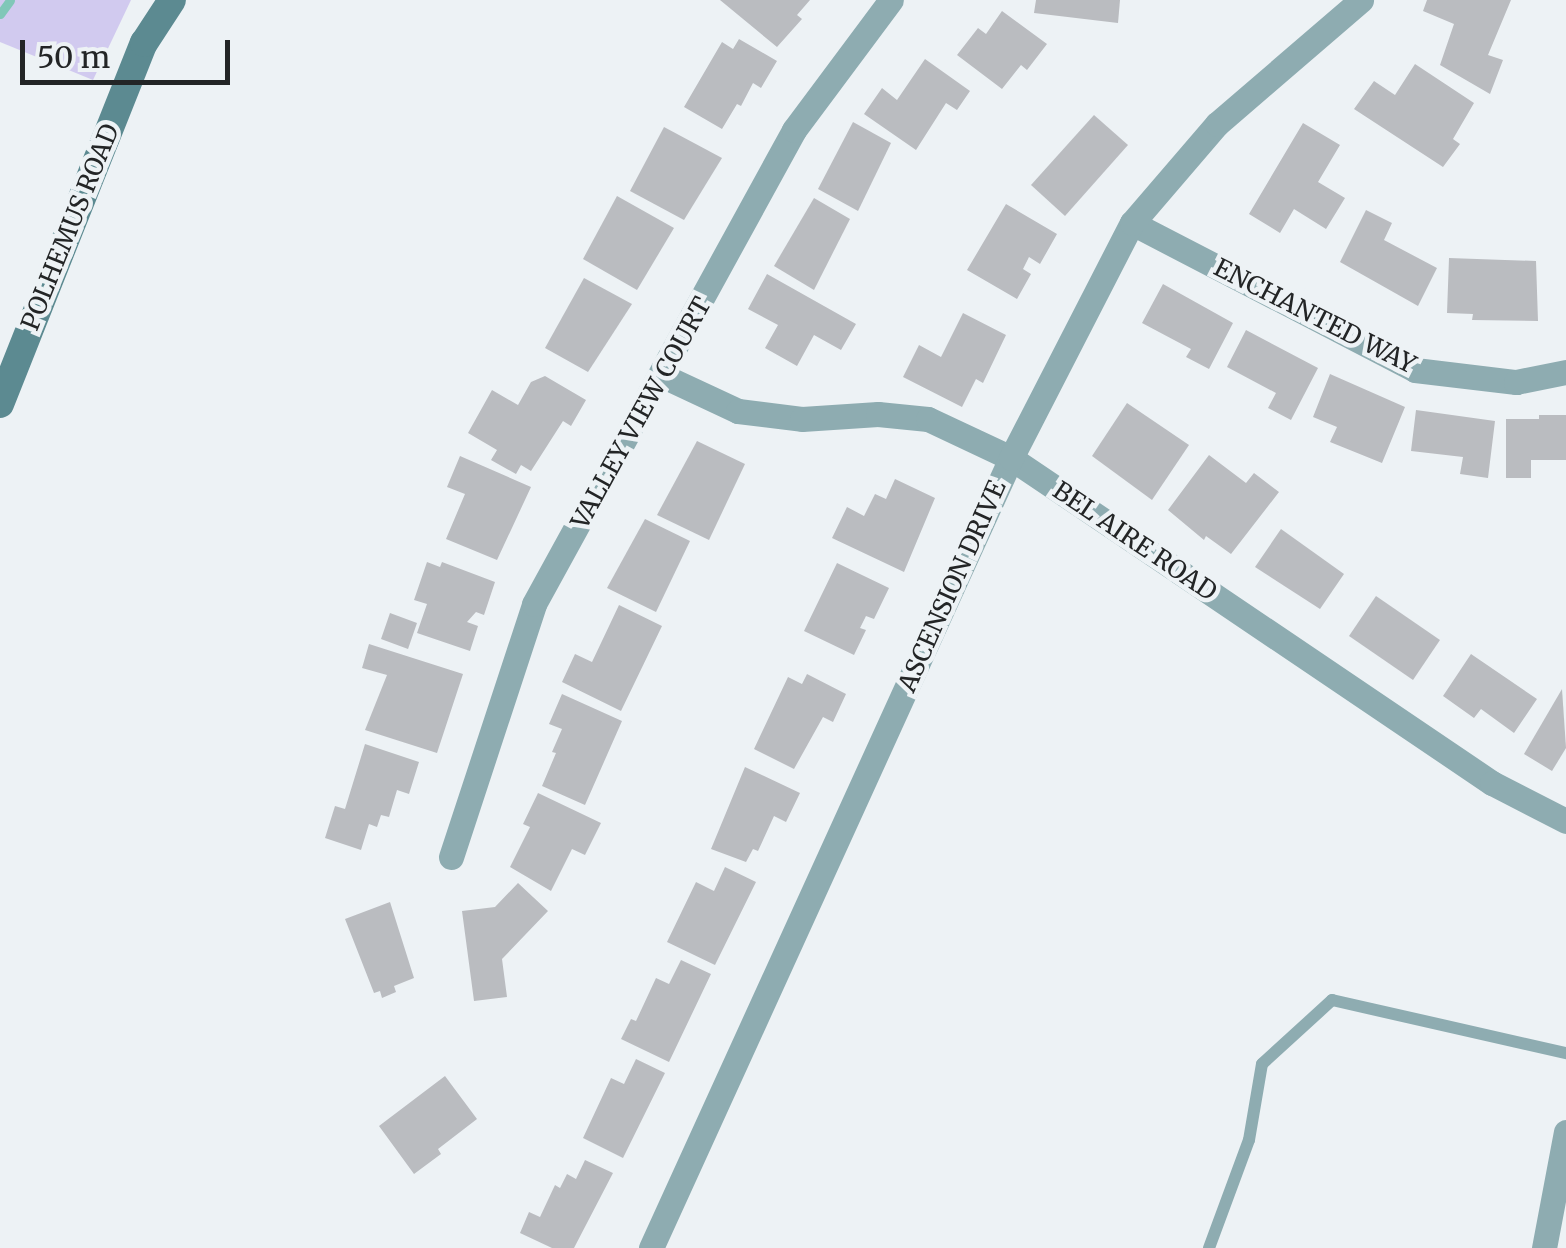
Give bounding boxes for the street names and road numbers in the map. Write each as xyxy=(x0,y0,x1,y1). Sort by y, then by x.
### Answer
street label: POLHEMUS ROAD xyxy=(15,119,125,335)
street label: ENCHANTED WAY xyxy=(1209,252,1421,380)
street label: VALLEY VIEW COURT xyxy=(565,292,717,534)
street label: BEL AIRE ROAD xyxy=(1048,475,1222,607)
street label: ASCENSION DRIVE xyxy=(892,476,1012,696)

